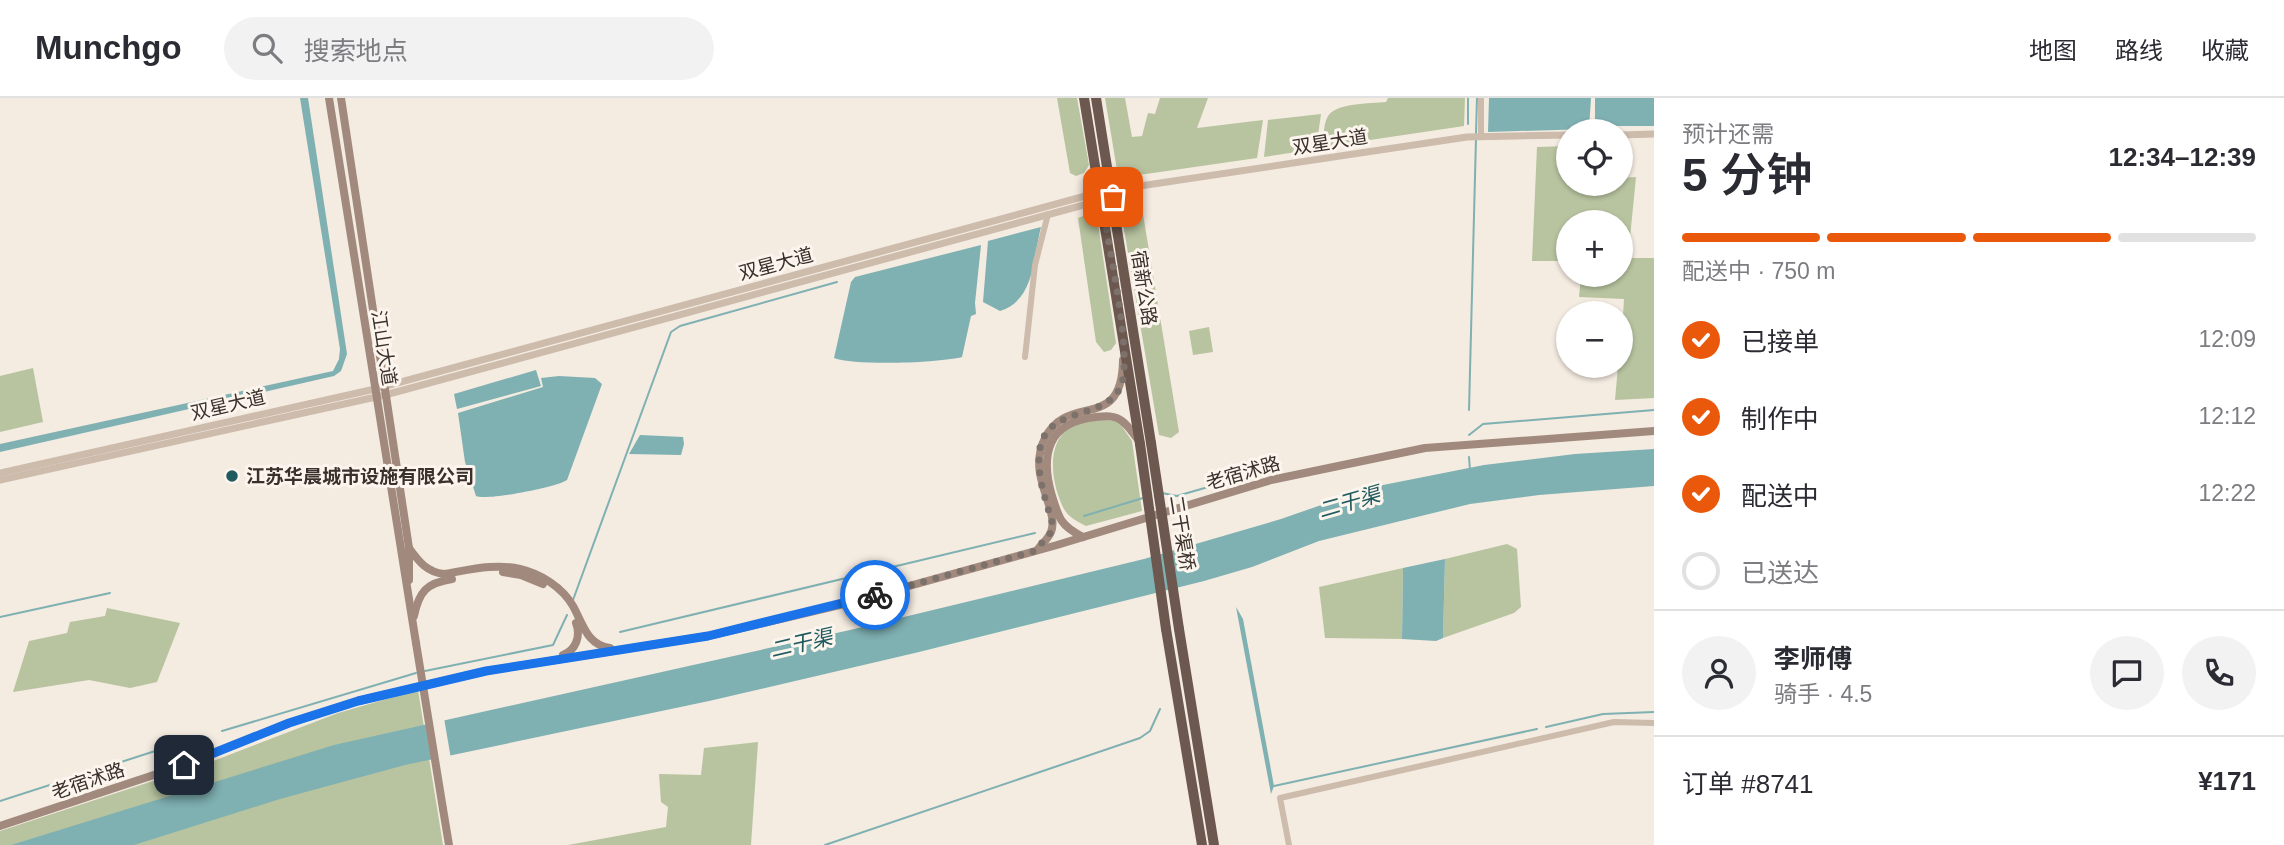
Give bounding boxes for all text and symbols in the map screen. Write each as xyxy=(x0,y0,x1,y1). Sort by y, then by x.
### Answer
search box xyxy=(224,17,714,80)
text: Munchgo xyxy=(35,29,182,66)
icon: search xyxy=(248,29,286,67)
text: 搜索地点 xyxy=(304,36,408,66)
text: 地图 xyxy=(2029,37,2077,64)
text: 路线 xyxy=(2115,37,2163,64)
text: 收藏 xyxy=(2201,37,2249,64)
map controls xyxy=(1556,119,1633,378)
button: locate xyxy=(1556,119,1633,196)
text: 预计还需 xyxy=(1682,121,1774,147)
street label: 双星大道 xyxy=(1291,126,1369,158)
text: 12:34–12:39 xyxy=(2109,142,2256,172)
text: 5 分钟 xyxy=(1682,149,1812,201)
pin xyxy=(1083,167,1143,227)
icon: bag xyxy=(1094,178,1132,216)
button: + xyxy=(1556,210,1633,287)
street label: 双星大道 xyxy=(737,244,815,284)
street label: 宿新公路 xyxy=(1128,249,1160,327)
text: 配送中 · 750 m xyxy=(1682,258,1835,284)
button: − xyxy=(1556,301,1633,378)
street label: 江山大道 xyxy=(368,309,400,387)
icon: check xyxy=(1682,321,1720,359)
text: 12:09 xyxy=(2198,326,2256,352)
text: 已接单 xyxy=(1741,327,1819,357)
street label: 双星大道 xyxy=(189,386,267,424)
icon: check xyxy=(1682,398,1720,436)
text: 12:12 xyxy=(2198,403,2256,429)
text: 制作中 xyxy=(1741,404,1819,434)
street label: 老宿沭路 xyxy=(1204,452,1282,494)
place label: 江苏华晨城市设施有限公司 xyxy=(246,466,474,487)
marker: 江苏华晨城市设施有限公司 xyxy=(224,468,240,484)
icon: check xyxy=(1682,475,1720,513)
text: 12:22 xyxy=(2198,480,2256,506)
water label: 二干渠 xyxy=(1316,481,1385,522)
text: 配送中 xyxy=(1741,481,1819,511)
street label: 二干渠桥 xyxy=(1166,494,1198,572)
text: 已送达 xyxy=(1741,558,1819,588)
courier xyxy=(840,560,910,630)
icon: bike xyxy=(856,576,894,614)
water label: 二干渠 xyxy=(768,624,837,661)
button: person xyxy=(1682,636,1756,710)
button: chat xyxy=(2090,636,2164,710)
button: phone xyxy=(2182,636,2256,710)
text: 李师傅 xyxy=(1774,644,1852,674)
text: 骑手 · 4.5 xyxy=(1774,681,1872,707)
pin xyxy=(154,735,214,795)
icon: home xyxy=(165,746,203,784)
street label: 老宿沭路 xyxy=(49,759,127,803)
text: ¥171 xyxy=(2198,766,2256,796)
text: 订单 #8741 xyxy=(1682,769,1814,799)

